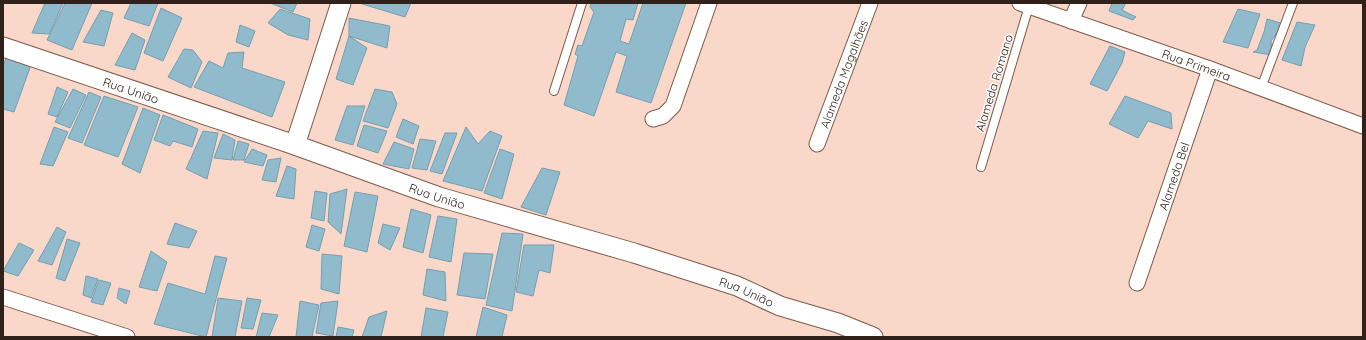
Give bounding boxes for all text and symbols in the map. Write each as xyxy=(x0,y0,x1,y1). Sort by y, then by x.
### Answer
street label: Alameda Magalhães xyxy=(816,17,871,130)
street label: Alameda Romano xyxy=(972,33,1016,133)
street label: Rua Primeira xyxy=(1160,46,1233,84)
street label: Rua União xyxy=(101,74,161,106)
street label: Alameda Bel xyxy=(1155,140,1192,212)
street label: Rua União xyxy=(407,179,467,212)
street label: Rua União xyxy=(717,273,776,310)

